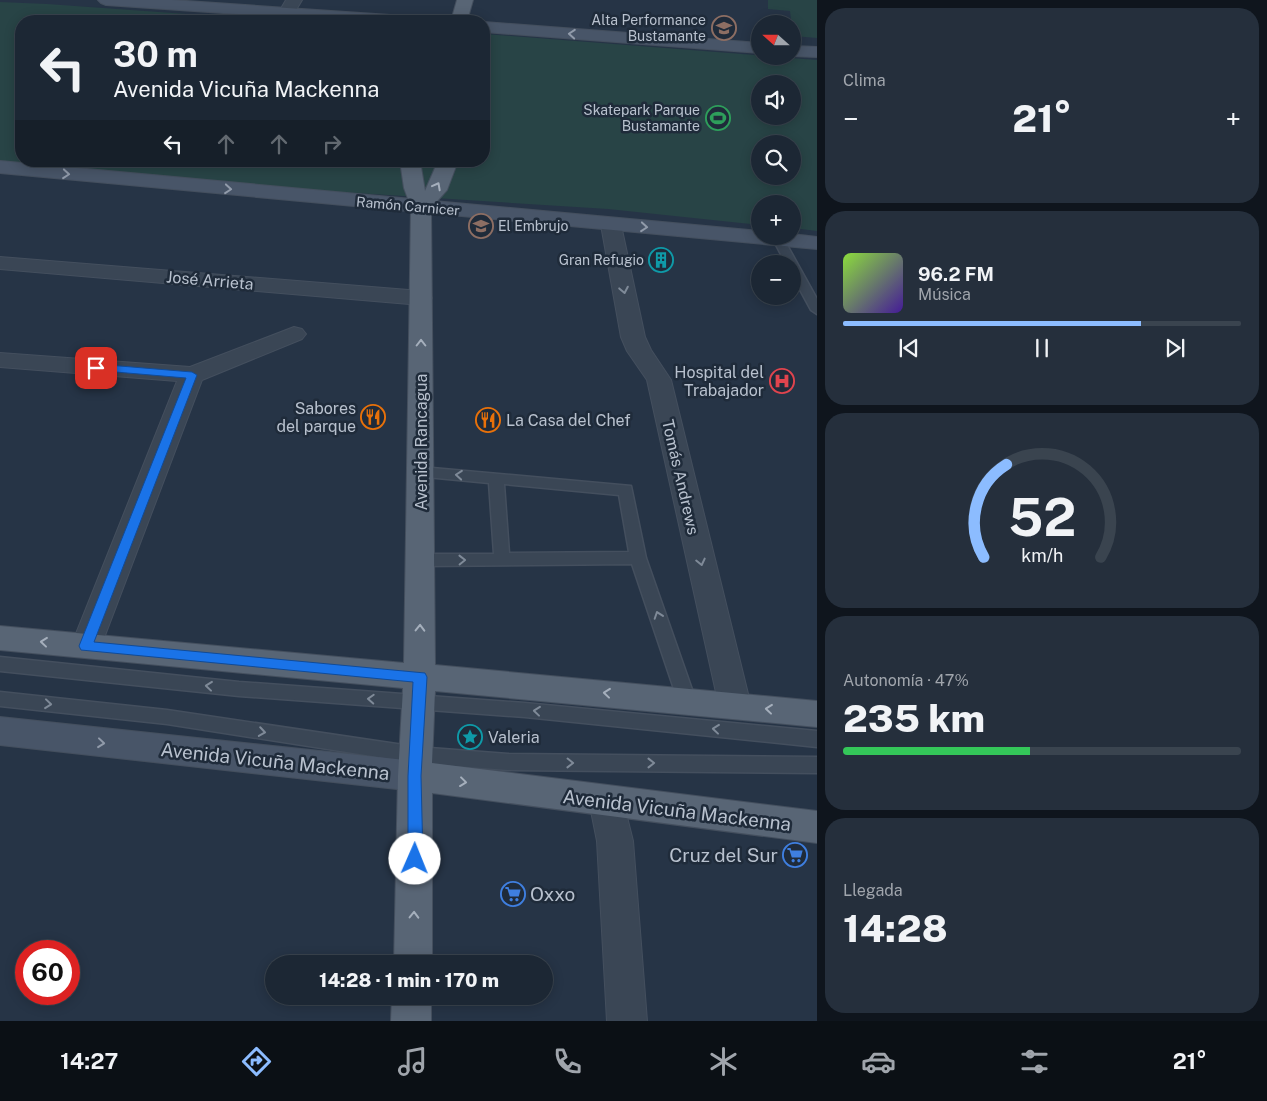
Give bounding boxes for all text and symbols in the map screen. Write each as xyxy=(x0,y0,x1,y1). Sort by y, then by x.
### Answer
place label: Alta Performance Bustamante xyxy=(591,12,706,44)
school or university icon: Alta Performance Bustamante xyxy=(711,15,737,41)
north arrow xyxy=(751,15,801,65)
map controls xyxy=(751,15,801,305)
one-way arrow xyxy=(567,29,575,40)
text: 30 m xyxy=(113,34,198,75)
icon: left xyxy=(30,35,95,100)
text: Clima xyxy=(843,71,886,90)
button: sound xyxy=(751,75,801,125)
text: Avenida Vicuña Mackenna xyxy=(113,76,379,102)
text: 21° xyxy=(1012,96,1072,141)
place label: Skatepark Parque Bustamante xyxy=(583,102,700,134)
text: − xyxy=(843,102,859,135)
text: + xyxy=(1225,102,1241,135)
sports icon: Skatepark Parque Bustamante xyxy=(705,105,731,131)
icon: left xyxy=(159,130,187,158)
icon: ahead xyxy=(212,130,240,158)
icon: ahead xyxy=(265,130,293,158)
icon: right xyxy=(318,130,346,158)
button: search xyxy=(751,135,801,185)
one-way arrow xyxy=(62,168,70,179)
one-way arrow xyxy=(431,182,441,191)
one-way arrow xyxy=(224,183,232,194)
street label: Ramón Carnicer xyxy=(356,194,460,218)
button: + xyxy=(751,195,801,245)
school or university icon: El Embrujo xyxy=(468,213,494,239)
place label: El Embrujo xyxy=(498,218,568,234)
one-way arrow xyxy=(640,222,648,233)
building icon: Gran Refugio xyxy=(648,247,674,273)
place label: Gran Refugio xyxy=(559,252,644,268)
button: − xyxy=(751,255,801,305)
text: 96.2 FM xyxy=(918,263,994,285)
street label: José Arrieta xyxy=(165,267,254,294)
one-way arrow xyxy=(618,285,629,294)
text: Música xyxy=(918,285,971,304)
icon: previous xyxy=(895,334,923,362)
icon: pause xyxy=(1028,334,1056,362)
icon: next xyxy=(1161,334,1189,362)
one-way arrow xyxy=(416,339,426,347)
pin xyxy=(75,347,117,389)
icon: arrive xyxy=(82,354,110,382)
place label: Hospital del Trabajador xyxy=(674,363,764,400)
hospital icon: Hospital del Trabajador xyxy=(769,368,795,394)
street label: Avenida Rancagua xyxy=(412,374,431,510)
place label: Sabores del parque xyxy=(276,399,356,436)
restaurant icon: Sabores del parque xyxy=(360,404,386,430)
restaurant icon: La Casa del Chef xyxy=(475,407,501,433)
place label: La Casa del Chef xyxy=(506,411,631,430)
street label: Tomás Andrews xyxy=(658,418,703,537)
one-way arrow xyxy=(454,470,462,481)
text: 52 xyxy=(1008,487,1076,548)
text: km/h xyxy=(1021,545,1063,566)
one-way arrow xyxy=(458,555,466,565)
one-way arrow xyxy=(695,557,706,566)
one-way arrow xyxy=(654,611,664,620)
one-way arrow xyxy=(415,624,425,632)
one-way arrow xyxy=(40,637,48,648)
text: Autonomía · 47% xyxy=(843,671,969,690)
one-way arrow xyxy=(204,681,212,692)
one-way arrow xyxy=(603,688,611,699)
one-way arrow xyxy=(366,694,374,705)
text: 235 km xyxy=(843,696,985,741)
one-way arrow xyxy=(45,698,53,709)
one-way arrow xyxy=(764,704,772,715)
one-way arrow xyxy=(533,706,541,717)
place icon: Valeria xyxy=(457,724,483,750)
one-way arrow xyxy=(712,724,720,735)
one-way arrow xyxy=(258,726,266,737)
place label: Valeria xyxy=(488,728,539,747)
one-way arrow xyxy=(97,737,105,748)
street label: Avenida Vicuña Mackenna xyxy=(159,738,391,784)
one-way arrow xyxy=(566,758,574,768)
one-way arrow xyxy=(647,758,655,768)
one-way arrow xyxy=(459,776,467,787)
street label: Avenida Vicuña Mackenna xyxy=(562,785,792,835)
position arrow xyxy=(388,832,440,884)
supermarket icon: Cruz del Sur xyxy=(782,842,808,868)
place label: Cruz del Sur xyxy=(669,844,778,866)
supermarket icon: Oxxo xyxy=(500,881,526,907)
text: Llegada xyxy=(843,881,903,900)
place label: Oxxo xyxy=(530,883,575,905)
text: 14:28 xyxy=(843,906,948,951)
one-way arrow xyxy=(409,911,419,918)
speed limit sign: 60 xyxy=(15,940,80,1005)
text: 14:28 · 1 min · 170 m xyxy=(319,969,499,991)
icon: directions xyxy=(239,1044,274,1079)
icon: music xyxy=(395,1044,430,1079)
icon: phone xyxy=(550,1044,585,1079)
icon: climate xyxy=(706,1044,741,1079)
icon: car xyxy=(861,1044,896,1079)
icon: filters xyxy=(1017,1044,1052,1079)
text: 14:27 xyxy=(60,1048,118,1074)
text: 21° xyxy=(1173,1048,1207,1074)

